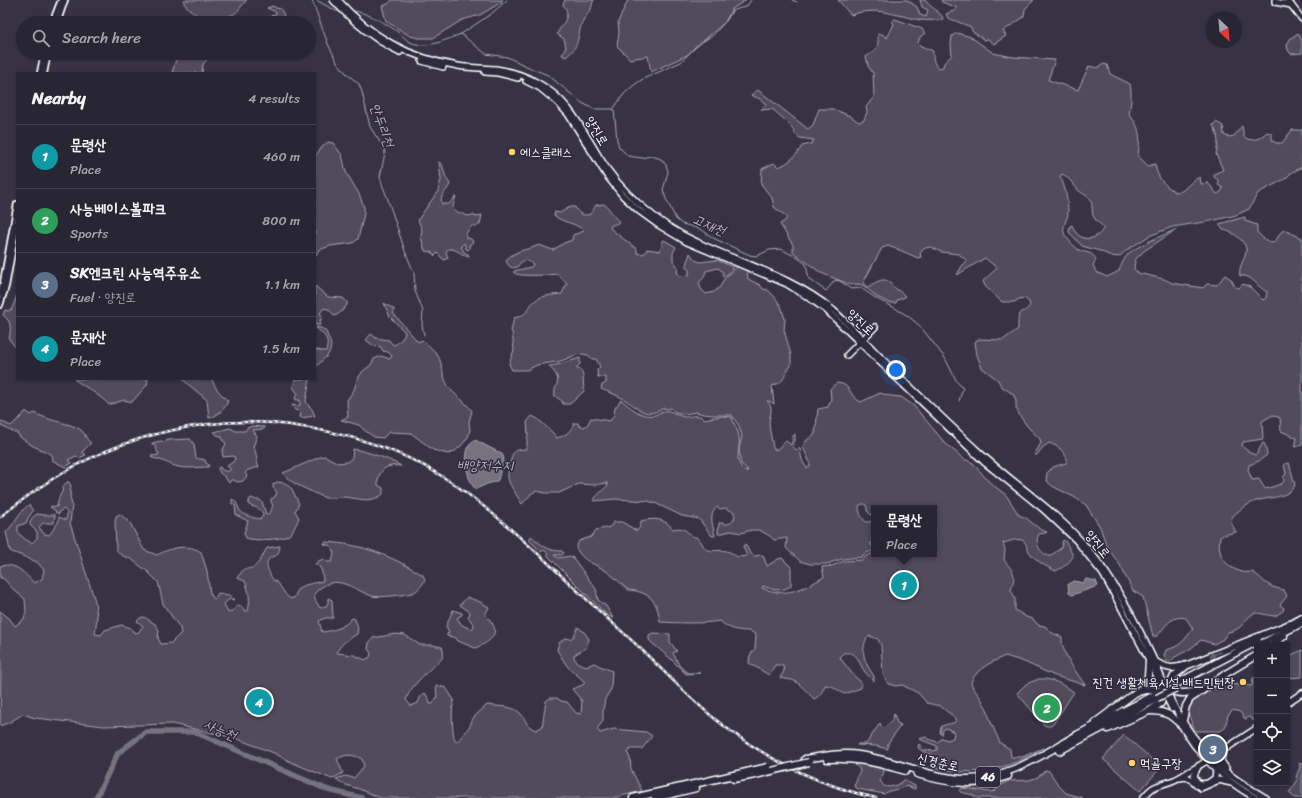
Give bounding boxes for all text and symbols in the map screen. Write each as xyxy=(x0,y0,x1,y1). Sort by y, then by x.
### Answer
north arrow xyxy=(1206,12,1242,48)
search box xyxy=(16,16,316,60)
text: Search here xyxy=(62,25,141,51)
icon: search xyxy=(30,27,52,49)
text: Nearby xyxy=(32,83,86,113)
text: 4 results xyxy=(248,87,300,110)
water label: 안두리천 xyxy=(363,100,402,152)
street label: 양진로 xyxy=(579,112,615,150)
text: 문령산 xyxy=(70,132,106,158)
place label: 에스클래스 xyxy=(520,141,572,164)
text: 1 xyxy=(42,145,48,168)
text: 460 m xyxy=(263,145,300,168)
marker: 에스클래스 xyxy=(507,147,517,157)
text: Place xyxy=(70,158,101,181)
text: 사능베이스볼파크 xyxy=(70,196,167,222)
water label: 고재천 xyxy=(689,207,731,244)
text: 2 xyxy=(41,209,49,232)
text: 800 m xyxy=(262,209,300,232)
text: Sports xyxy=(70,222,108,245)
text: SK엔크린 사능역주유소 xyxy=(70,260,201,286)
text: 3 xyxy=(41,273,49,296)
text: 1.1 km xyxy=(265,273,300,296)
text: Fuel · 양진로 xyxy=(70,286,136,309)
street label: 양진로 xyxy=(842,303,880,341)
text: 문재산 xyxy=(70,324,106,350)
text: 4 xyxy=(41,337,49,360)
text: 1.5 km xyxy=(262,337,300,360)
text: Place xyxy=(70,350,101,373)
your location xyxy=(886,360,906,380)
water label: 배양저수지 xyxy=(457,453,515,478)
popup xyxy=(871,505,937,557)
text: 문령산 xyxy=(886,507,922,533)
street label: 양진로 xyxy=(1079,525,1117,563)
text: Place xyxy=(886,533,917,556)
pin: 1 xyxy=(891,570,917,600)
map controls xyxy=(1254,642,1290,786)
button: + xyxy=(1254,642,1290,678)
one-way arrow xyxy=(1209,652,1221,658)
place label: 진건 생활체육시설 배드민턴장 xyxy=(1092,671,1235,694)
marker: 진건 생활체육시설 배드민턴장 xyxy=(1238,677,1248,687)
button: − xyxy=(1254,678,1290,714)
pin: 4 xyxy=(246,687,272,717)
pin: 2 xyxy=(1034,693,1060,723)
water label: 사능천 xyxy=(200,712,242,749)
button: locate xyxy=(1254,714,1290,750)
pin: 3 xyxy=(1200,734,1226,764)
street label: 신경춘로 xyxy=(915,746,961,778)
button: layers xyxy=(1254,750,1290,786)
place label: 먹골구장 xyxy=(1140,752,1182,775)
marker: 먹골구장 xyxy=(1127,758,1137,768)
road number: 46 xyxy=(976,767,1000,787)

